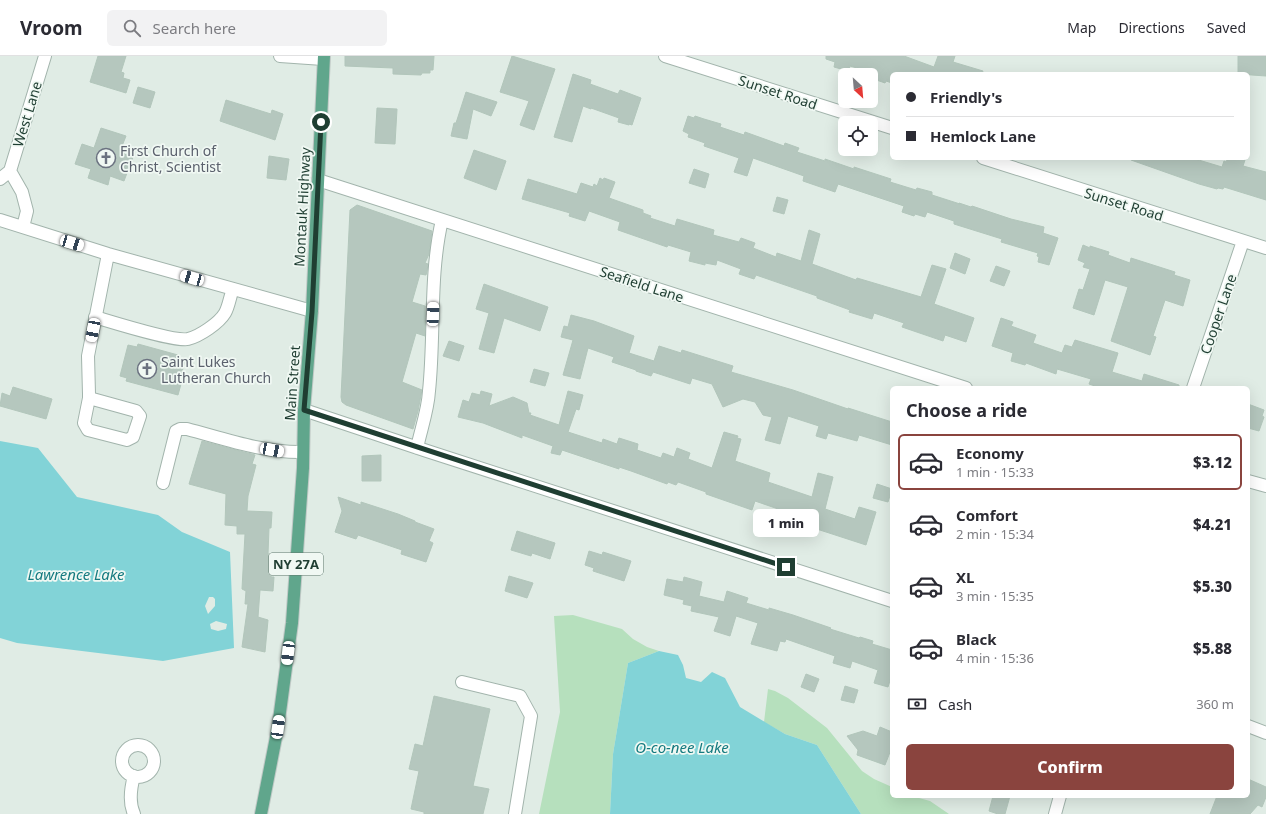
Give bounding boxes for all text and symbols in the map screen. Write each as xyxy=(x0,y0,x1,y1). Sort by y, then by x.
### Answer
search box xyxy=(107,10,387,46)
text: Vroom xyxy=(20,15,83,41)
icon: search xyxy=(121,17,143,39)
text: Search here xyxy=(153,18,236,38)
text: Map xyxy=(1067,18,1096,37)
text: Directions xyxy=(1118,18,1185,37)
text: Saved xyxy=(1207,18,1246,37)
north arrow xyxy=(838,68,878,108)
map controls xyxy=(838,68,878,156)
street label: Sunset Road xyxy=(736,70,820,114)
street label: West Lane xyxy=(8,79,46,149)
text: Friendly's xyxy=(930,87,1002,107)
route start xyxy=(312,113,330,131)
button: locate xyxy=(838,116,878,156)
text: Hemlock Lane xyxy=(930,126,1036,146)
place label: First Church of Christ, Scientist xyxy=(120,141,221,176)
street label: Montauk Highway xyxy=(289,146,315,267)
church icon: First Church of Christ, Scientist xyxy=(95,147,117,169)
street label: Sunset Road xyxy=(1082,183,1166,225)
car xyxy=(59,234,85,252)
street label: Seafield Lane xyxy=(598,261,687,307)
car xyxy=(179,269,205,287)
street label: Cooper Lane xyxy=(1195,271,1241,357)
car xyxy=(427,302,439,326)
car xyxy=(85,317,101,343)
street label: Main Street xyxy=(280,345,304,421)
place label: Saint Lukes Lutheran Church xyxy=(161,352,271,387)
church icon: Saint Lukes Lutheran Church xyxy=(136,358,158,380)
text: Choose a ride xyxy=(906,398,1027,422)
car xyxy=(259,442,285,458)
text: Economy xyxy=(956,443,1024,463)
icon: car xyxy=(908,444,944,480)
text: $3.12 xyxy=(1193,452,1232,472)
text: 1 min · 15:33 xyxy=(956,463,1034,481)
text: Comfort xyxy=(956,505,1018,525)
icon: car xyxy=(908,506,944,542)
callout: 1 min xyxy=(753,509,819,537)
text: 1 min xyxy=(768,514,804,532)
text: $4.21 xyxy=(1193,514,1232,534)
text: 2 min · 15:34 xyxy=(956,525,1034,543)
road number: NY 27A xyxy=(269,553,323,575)
route end xyxy=(777,558,795,576)
water label: Lawrence Lake xyxy=(28,564,125,584)
text: XL xyxy=(956,567,974,587)
icon: car xyxy=(908,568,944,604)
text: $5.30 xyxy=(1193,576,1232,596)
text: 3 min · 15:35 xyxy=(956,587,1034,605)
text: Black xyxy=(956,629,996,649)
icon: car xyxy=(908,630,944,666)
text: $5.88 xyxy=(1193,638,1232,658)
car xyxy=(281,640,295,666)
text: 4 min · 15:36 xyxy=(956,649,1034,667)
icon: cash xyxy=(906,693,928,715)
text: Cash xyxy=(938,694,972,714)
text: 360 m xyxy=(1196,695,1234,713)
car xyxy=(270,714,286,740)
water label: O-co-nee Lake xyxy=(635,737,729,757)
button: Confirm xyxy=(906,744,1234,790)

